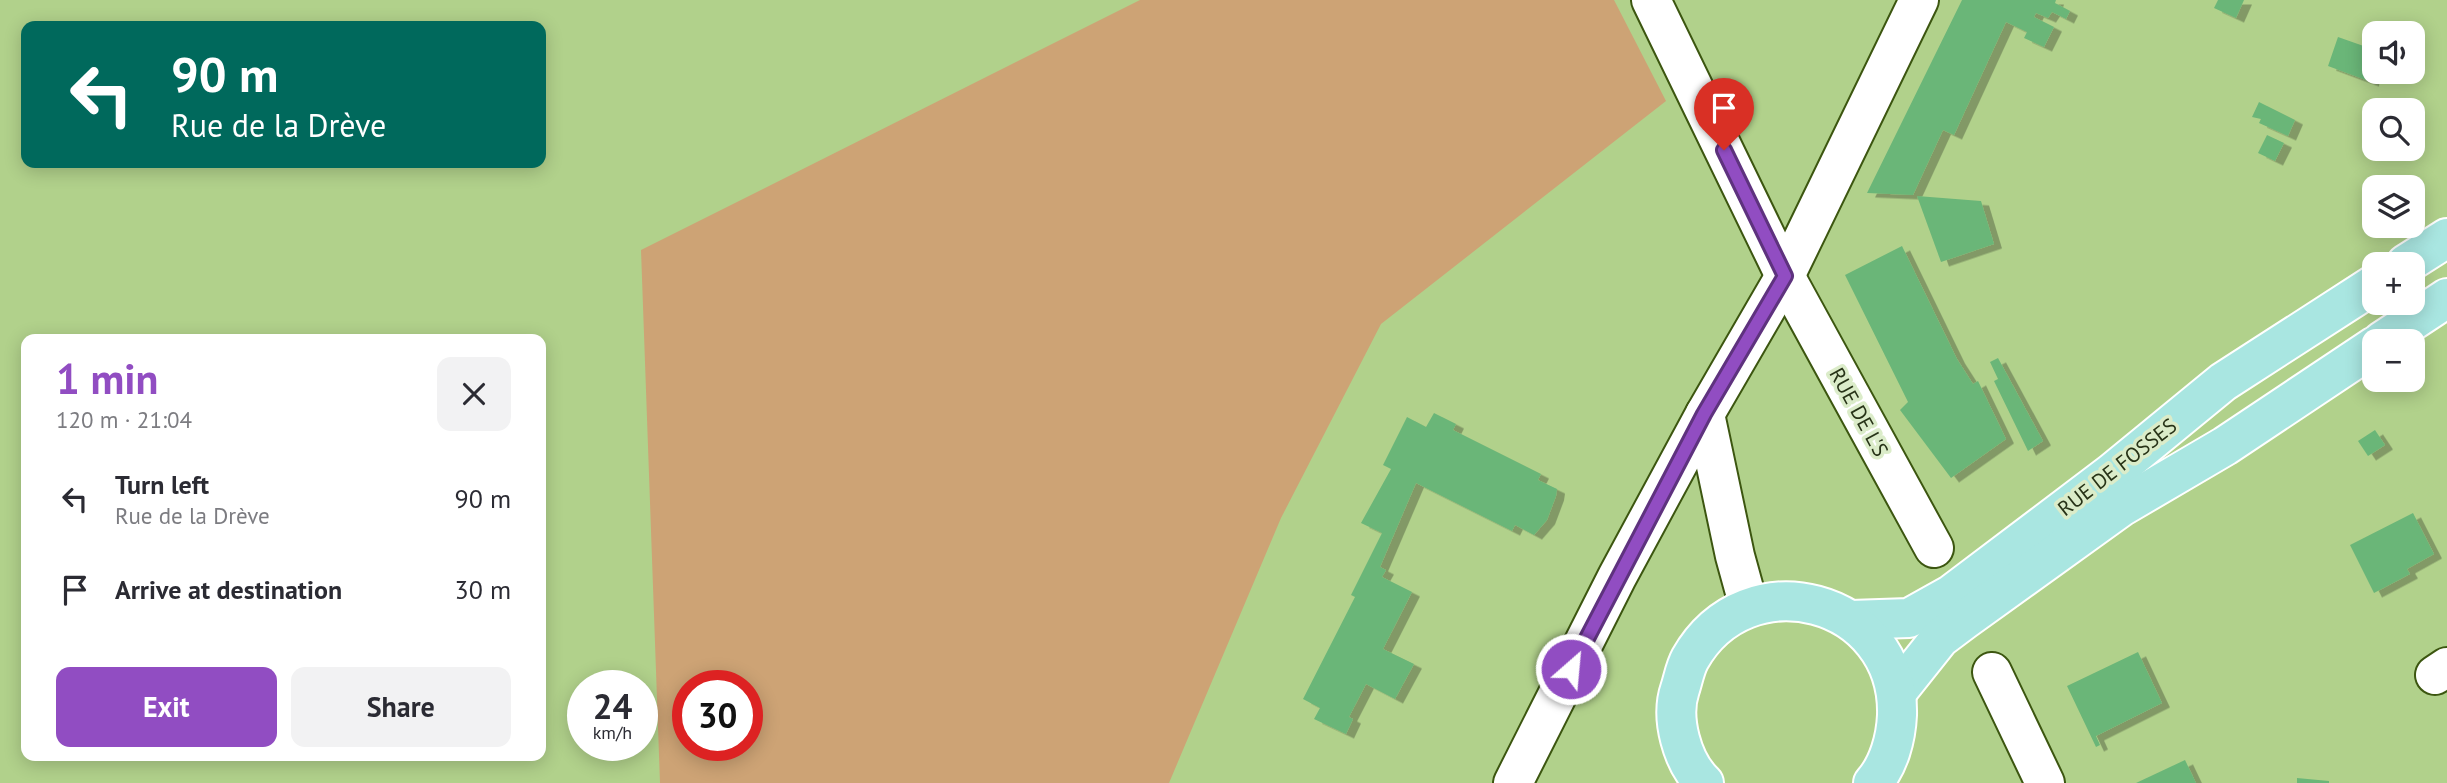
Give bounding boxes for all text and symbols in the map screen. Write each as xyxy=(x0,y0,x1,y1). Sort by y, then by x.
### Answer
map controls xyxy=(2362,21,2425,392)
button: sound xyxy=(2362,21,2425,84)
text: 90 m xyxy=(171,42,278,106)
icon: left xyxy=(56,49,147,140)
pin xyxy=(1694,78,1754,150)
icon: arrive xyxy=(1705,89,1743,127)
button: search xyxy=(2362,98,2425,161)
text: Rue de la Drève xyxy=(171,104,386,146)
button: layers xyxy=(2362,175,2425,238)
button: + xyxy=(2362,252,2425,315)
button: − xyxy=(2362,329,2425,392)
text: 1 min xyxy=(56,351,158,406)
button: close xyxy=(437,357,511,431)
street label: RUE DE L'S xyxy=(1824,363,1894,461)
text: 120 m · 21:04 xyxy=(56,405,192,434)
street label: RUE DE FOSSES xyxy=(2052,412,2182,522)
text: Turn left xyxy=(115,468,209,501)
icon: left xyxy=(56,480,94,518)
text: 90 m xyxy=(455,482,511,515)
text: Rue de la Drève xyxy=(115,501,270,530)
icon: arrive xyxy=(56,571,94,609)
text: Arrive at destination xyxy=(115,573,342,606)
text: 30 m xyxy=(455,573,511,606)
position arrow xyxy=(1534,632,1608,706)
button: Exit xyxy=(56,667,277,747)
button: Share xyxy=(291,667,511,747)
speed limit sign: 30 xyxy=(672,670,763,761)
text: 24 xyxy=(593,683,632,729)
text: km/h xyxy=(593,721,632,744)

